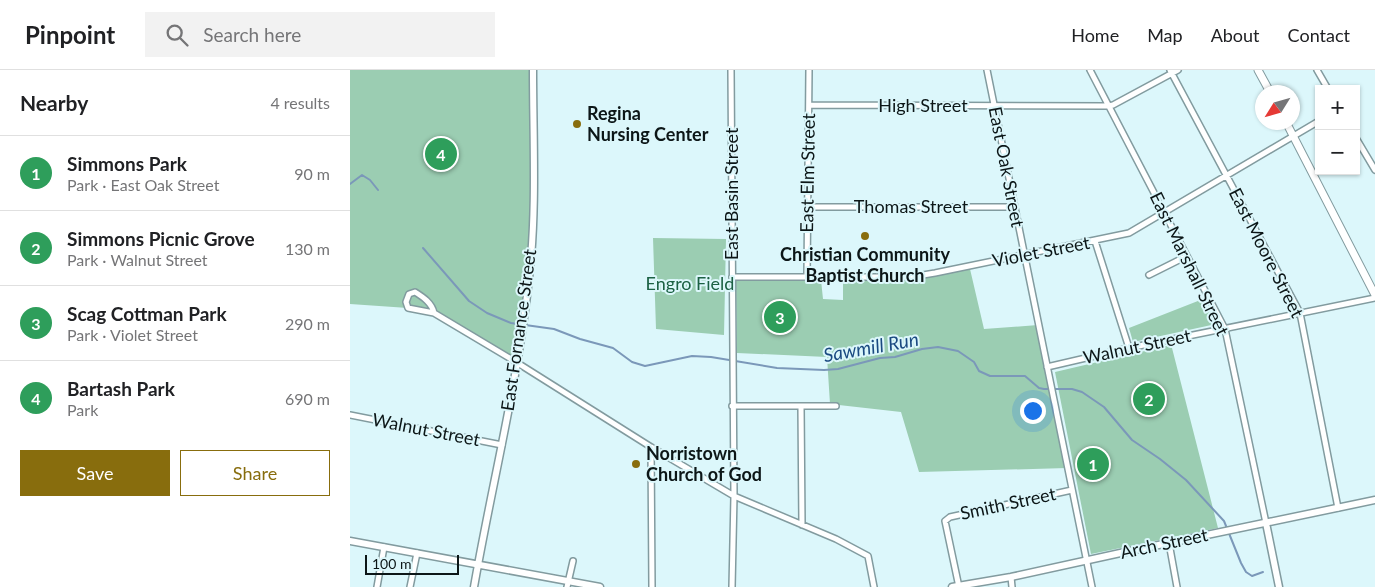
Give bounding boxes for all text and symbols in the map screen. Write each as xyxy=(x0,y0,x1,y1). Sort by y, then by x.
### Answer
search box xyxy=(145,12,495,57)
text: Pinpoint xyxy=(25,20,115,49)
icon: search xyxy=(163,21,191,49)
text: Search here xyxy=(203,23,301,46)
text: Home xyxy=(1071,24,1119,46)
text: Map xyxy=(1147,24,1183,46)
text: About xyxy=(1211,24,1260,46)
text: Contact xyxy=(1288,24,1350,46)
north arrow xyxy=(1255,85,1300,130)
map controls xyxy=(1315,85,1360,175)
button: + xyxy=(1315,85,1360,130)
text: Nearby xyxy=(20,90,88,115)
text: 4 results xyxy=(270,93,330,112)
street label: High Street xyxy=(878,94,968,116)
place label: Regina Nursing Center xyxy=(587,102,709,145)
street label: East Oak Street xyxy=(985,105,1030,229)
street label: East Elm Street xyxy=(795,113,819,233)
marker: Regina Nursing Center xyxy=(571,118,583,130)
street label: East Basin Street xyxy=(720,127,742,260)
button: − xyxy=(1315,130,1360,175)
pin: 4 xyxy=(425,135,457,173)
text: Simmons Park xyxy=(67,152,187,175)
text: 1 xyxy=(31,164,41,183)
text: 90 m xyxy=(294,164,330,183)
text: Park · East Oak Street xyxy=(67,175,219,194)
street label: East Moore Street xyxy=(1225,184,1309,322)
street label: East Marshall Street xyxy=(1146,188,1234,340)
street label: Thomas Street xyxy=(854,195,969,217)
text: Simmons Picnic Grove xyxy=(67,227,255,250)
marker: Christian Community Baptist Church xyxy=(859,230,871,242)
street label: Violet Street xyxy=(990,231,1092,271)
text: 2 xyxy=(31,239,41,258)
text: 130 m xyxy=(285,239,330,258)
place label: Christian Community Baptist Church xyxy=(780,243,950,286)
street label: East Fornance Street xyxy=(496,247,540,412)
text: Park · Walnut Street xyxy=(67,250,208,269)
park label: Engro Field xyxy=(646,272,734,294)
pin: 3 xyxy=(764,298,796,336)
text: Scag Cottman Park xyxy=(67,302,227,325)
text: 3 xyxy=(31,314,41,333)
text: 290 m xyxy=(285,314,330,333)
street label: Walnut Street xyxy=(1081,324,1193,368)
text: Park · Violet Street xyxy=(67,325,198,344)
water label: Sawmill Run xyxy=(822,327,920,366)
text: Bartash Park xyxy=(67,377,175,400)
pin: 2 xyxy=(1133,380,1165,418)
text: 4 xyxy=(31,389,41,408)
text: 690 m xyxy=(285,389,330,408)
your location xyxy=(1020,398,1046,424)
text: Park xyxy=(67,400,98,419)
street label: Walnut Street xyxy=(370,408,482,450)
place label: Norristown Church of God xyxy=(646,442,762,485)
pin: 1 xyxy=(1077,445,1109,483)
button: Save xyxy=(20,450,170,496)
button: Share xyxy=(180,450,330,496)
marker: Norristown Church of God xyxy=(630,458,642,470)
street label: Smith Street xyxy=(958,482,1058,524)
street label: Arch Street xyxy=(1118,523,1210,563)
scale bar xyxy=(365,552,459,575)
text: 100 m xyxy=(372,555,411,572)

